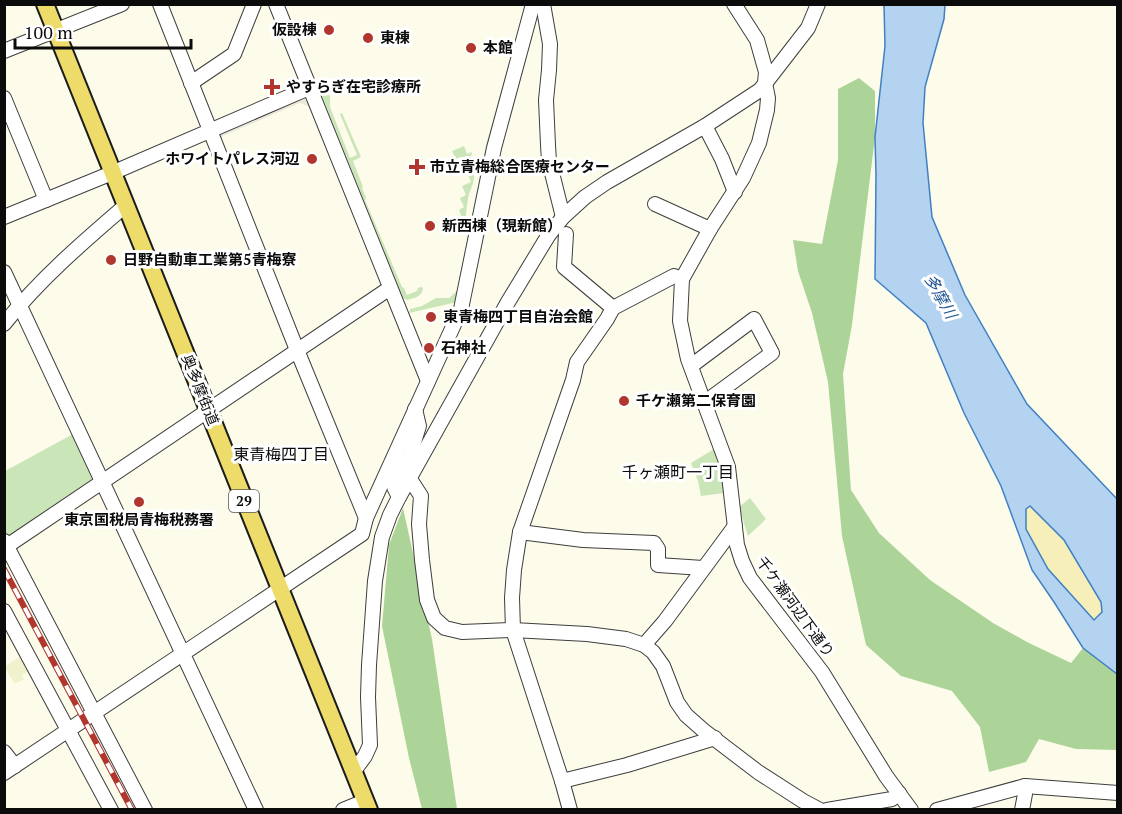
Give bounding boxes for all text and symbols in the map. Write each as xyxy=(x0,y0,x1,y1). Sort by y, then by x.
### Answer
scale bar xyxy=(15,12,190,50)
place label: 仮設棟 xyxy=(272,19,317,39)
text: 100 m xyxy=(24,20,73,44)
marker: 仮設棟 xyxy=(322,23,336,37)
place label: 東棟 xyxy=(380,27,410,47)
marker: 東棟 xyxy=(361,31,375,45)
place label: 本館 xyxy=(483,37,513,57)
marker: 本館 xyxy=(464,41,478,55)
place label: やすらぎ在宅診療所 xyxy=(286,76,421,96)
marker: やすらぎ在宅診療所 xyxy=(263,78,281,96)
place label: ホワイトパレス河辺 xyxy=(165,148,300,168)
marker: ホワイトパレス河辺 xyxy=(305,152,319,166)
place label: 市立青梅総合医療センター xyxy=(430,156,610,176)
marker: 市立青梅総合医療センター xyxy=(408,158,426,176)
place label: 新西棟（現新館） xyxy=(442,215,562,235)
marker: 新西棟（現新館） xyxy=(423,219,437,233)
place label: 日野自動車工業第5青梅寮 xyxy=(123,249,296,269)
marker: 日野自動車工業第5青梅寮 xyxy=(104,253,118,267)
water label: 多摩川 xyxy=(920,270,963,324)
place label: 東青梅四丁目自治会館 xyxy=(443,306,593,326)
marker: 東青梅四丁目自治会館 xyxy=(424,310,438,324)
place label: 石神社 xyxy=(441,337,486,357)
marker: 石神社 xyxy=(422,341,436,355)
street label: 奥多摩街道 xyxy=(178,351,224,428)
place label: 千ケ瀬第二保育園 xyxy=(636,390,756,410)
marker: 千ケ瀬第二保育園 xyxy=(617,394,631,408)
district label: 東青梅四丁目 xyxy=(233,443,329,465)
district label: 千ヶ瀬町一丁目 xyxy=(622,461,734,483)
road number: 29 xyxy=(229,490,259,512)
marker: 東京国税局青梅税務署 xyxy=(132,495,146,509)
place label: 東京国税局青梅税務署 xyxy=(64,509,214,529)
street label: 千ケ瀬河辺下通り xyxy=(752,552,839,661)

